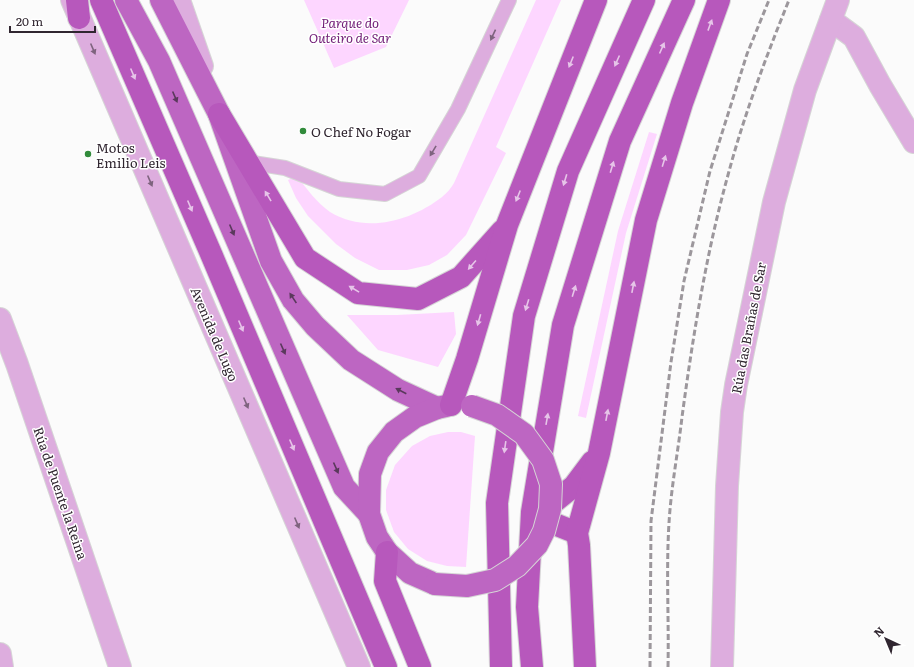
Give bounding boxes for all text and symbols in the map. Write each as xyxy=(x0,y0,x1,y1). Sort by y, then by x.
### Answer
scale bar xyxy=(10,8,95,34)
text: 20 m xyxy=(16,12,43,30)
park label: Parque do Outeiro de Sar xyxy=(309,13,391,47)
one-way arrow xyxy=(707,18,713,30)
one-way arrow xyxy=(490,30,496,41)
one-way arrow xyxy=(659,42,665,53)
one-way arrow xyxy=(90,43,96,54)
one-way arrow xyxy=(614,56,620,67)
one-way arrow xyxy=(568,57,574,69)
one-way arrow xyxy=(130,69,136,80)
one-way arrow xyxy=(172,92,178,104)
place label: O Chef No Fogar xyxy=(311,122,412,141)
marker: O Chef No Fogar xyxy=(298,126,308,136)
place label: Motos Emilio Leis xyxy=(96,138,165,172)
one-way arrow xyxy=(430,145,437,157)
marker: Motos Emilio Leis xyxy=(83,149,93,159)
one-way arrow xyxy=(661,155,667,167)
one-way arrow xyxy=(609,161,615,173)
one-way arrow xyxy=(147,175,153,187)
one-way arrow xyxy=(562,175,568,187)
one-way arrow xyxy=(264,191,272,201)
one-way arrow xyxy=(515,191,521,203)
one-way arrow xyxy=(187,201,193,212)
one-way arrow xyxy=(229,224,235,235)
one-way arrow xyxy=(467,260,476,270)
street label: Rúa das Brañas de Sar xyxy=(726,260,770,395)
one-way arrow xyxy=(630,281,636,293)
street label: Avenida de Lugo xyxy=(187,284,244,385)
one-way arrow xyxy=(571,285,577,297)
one-way arrow xyxy=(348,286,360,293)
one-way arrow xyxy=(289,293,297,304)
one-way arrow xyxy=(524,299,530,311)
one-way arrow xyxy=(476,314,482,326)
one-way arrow xyxy=(239,320,245,332)
one-way arrow xyxy=(281,343,287,355)
one-way arrow xyxy=(396,388,407,394)
one-way arrow xyxy=(243,398,249,410)
one-way arrow xyxy=(604,409,610,421)
one-way arrow xyxy=(545,413,551,425)
street label: Rúa de Puente la Reina xyxy=(29,424,93,562)
one-way arrow xyxy=(290,440,296,452)
one-way arrow xyxy=(502,441,508,453)
one-way arrow xyxy=(332,462,339,474)
one-way arrow xyxy=(294,517,300,528)
north arrow xyxy=(866,619,906,659)
text: N xyxy=(869,622,887,640)

